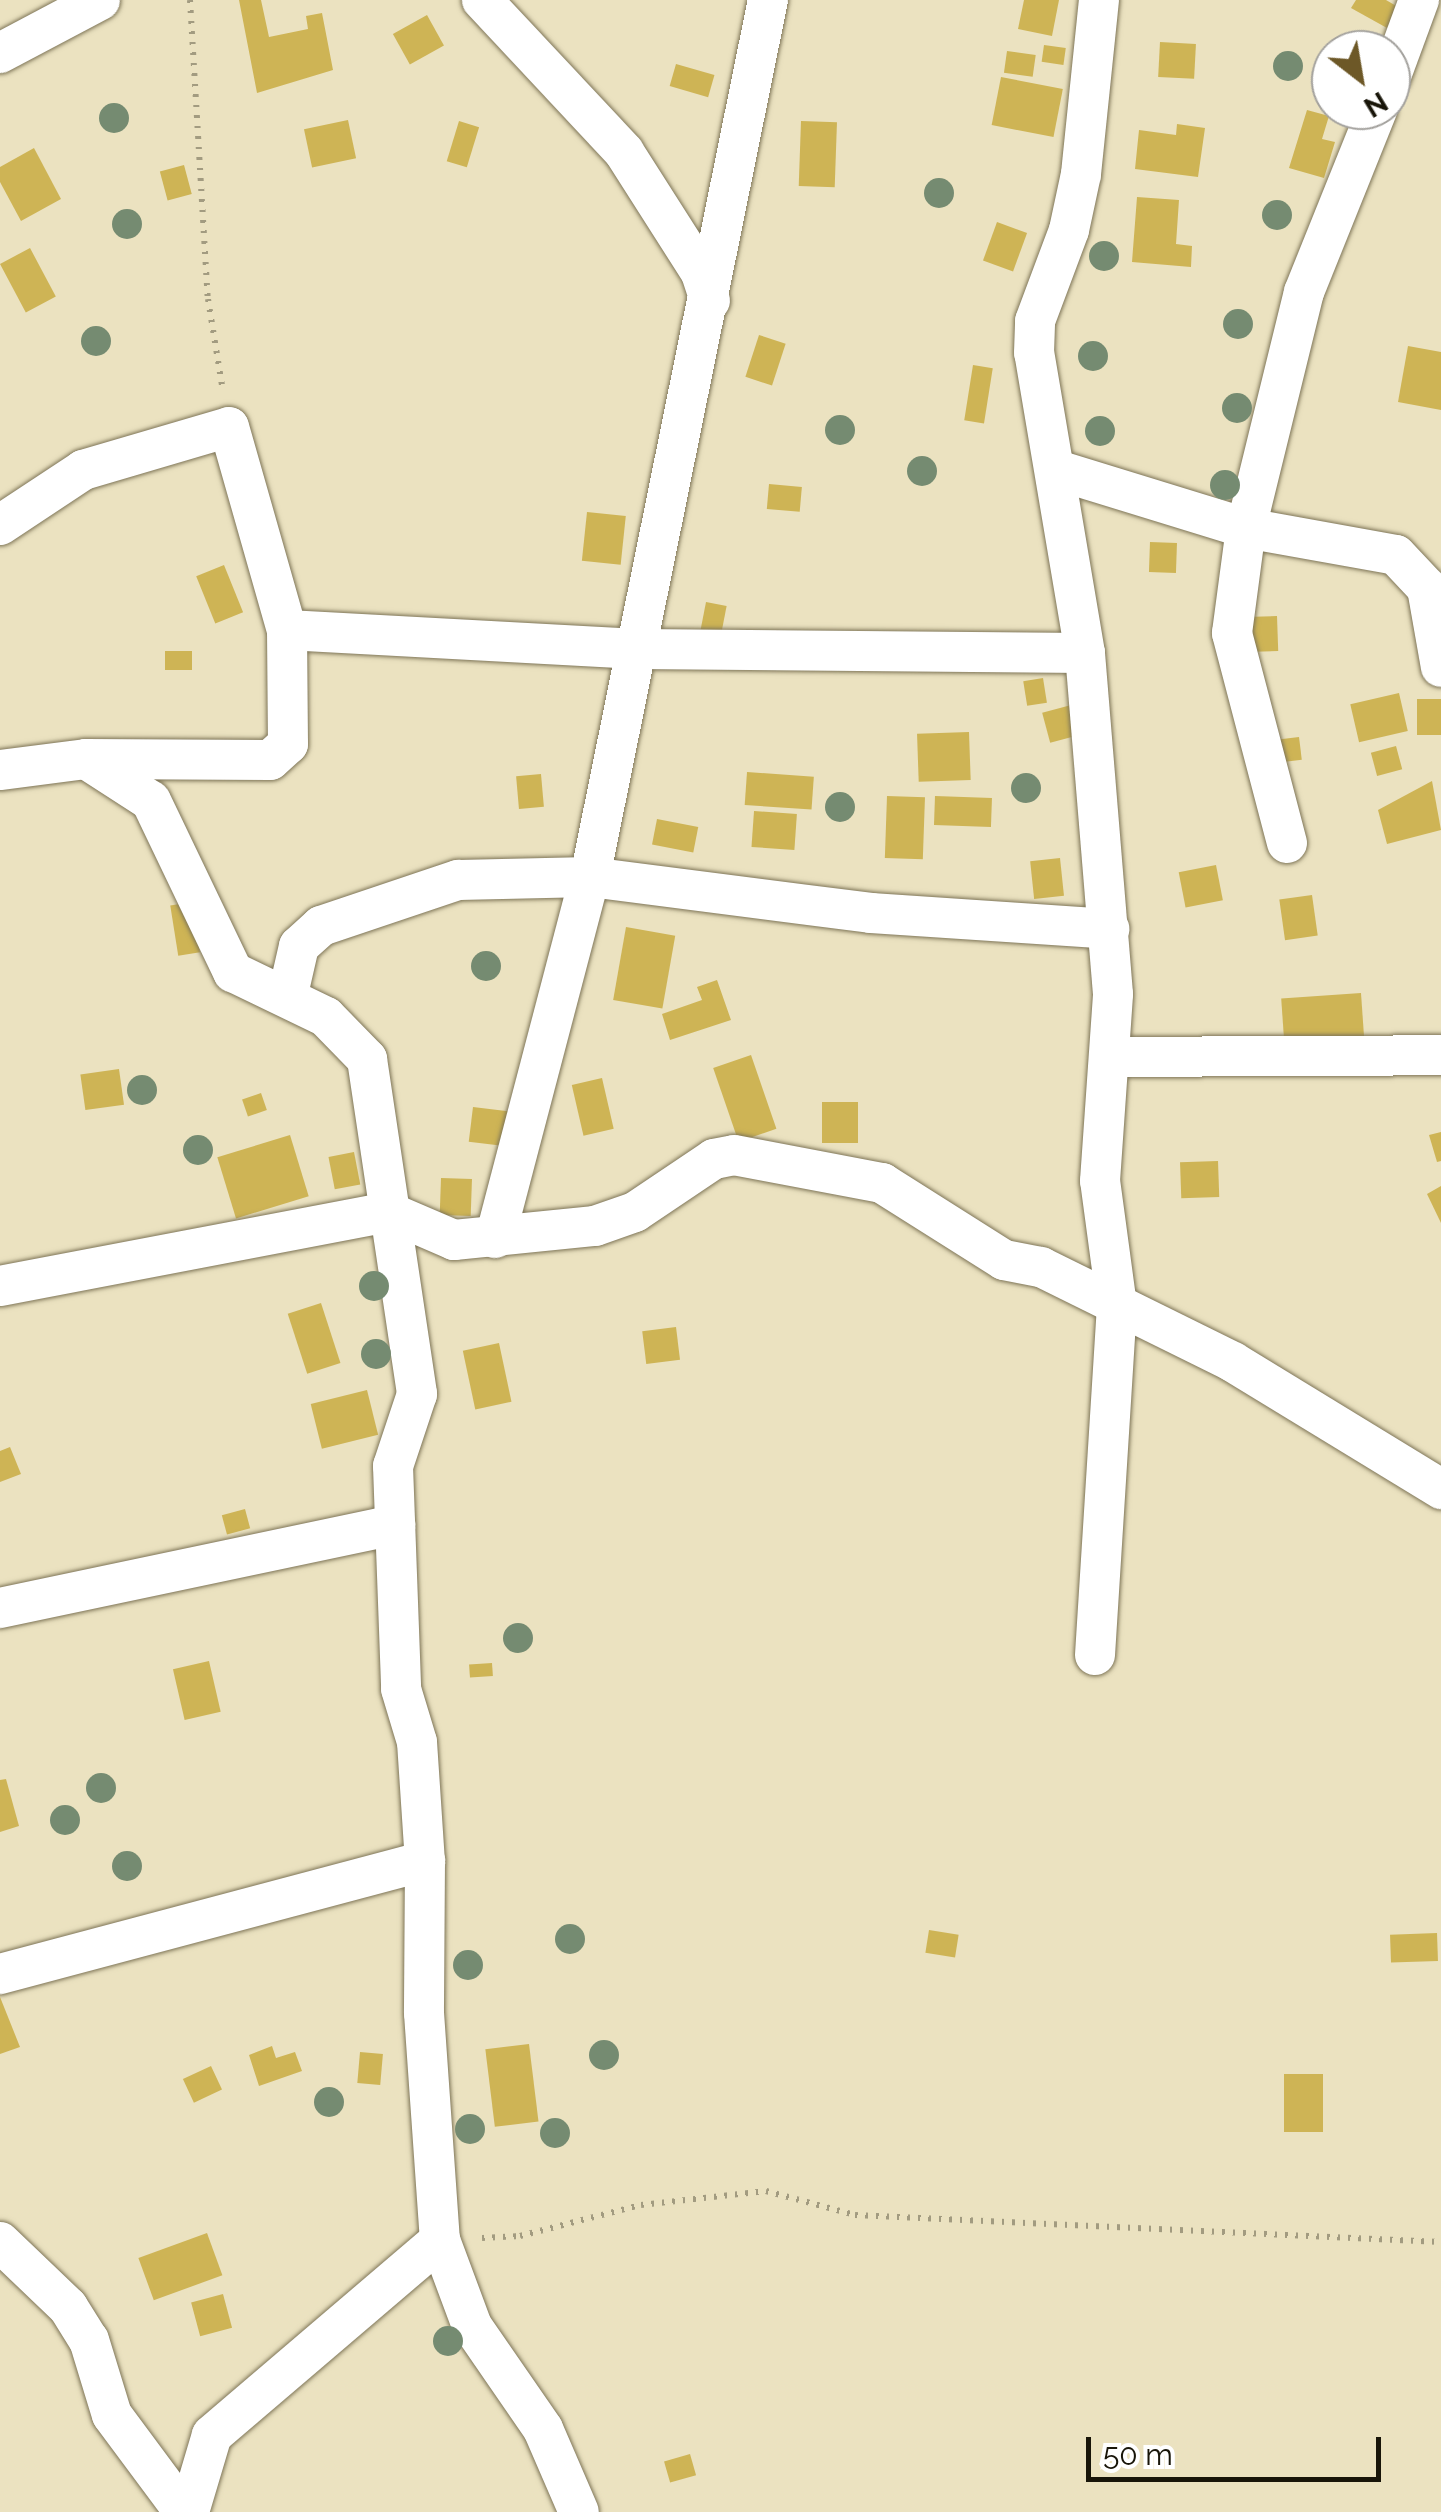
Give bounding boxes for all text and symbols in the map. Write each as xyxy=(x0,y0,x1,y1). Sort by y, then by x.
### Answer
north arrow xyxy=(1311,30,1411,130)
text: N xyxy=(1358,85,1393,124)
scale bar xyxy=(1091,2417,1386,2479)
text: 50 m xyxy=(1103,2437,1173,2472)

